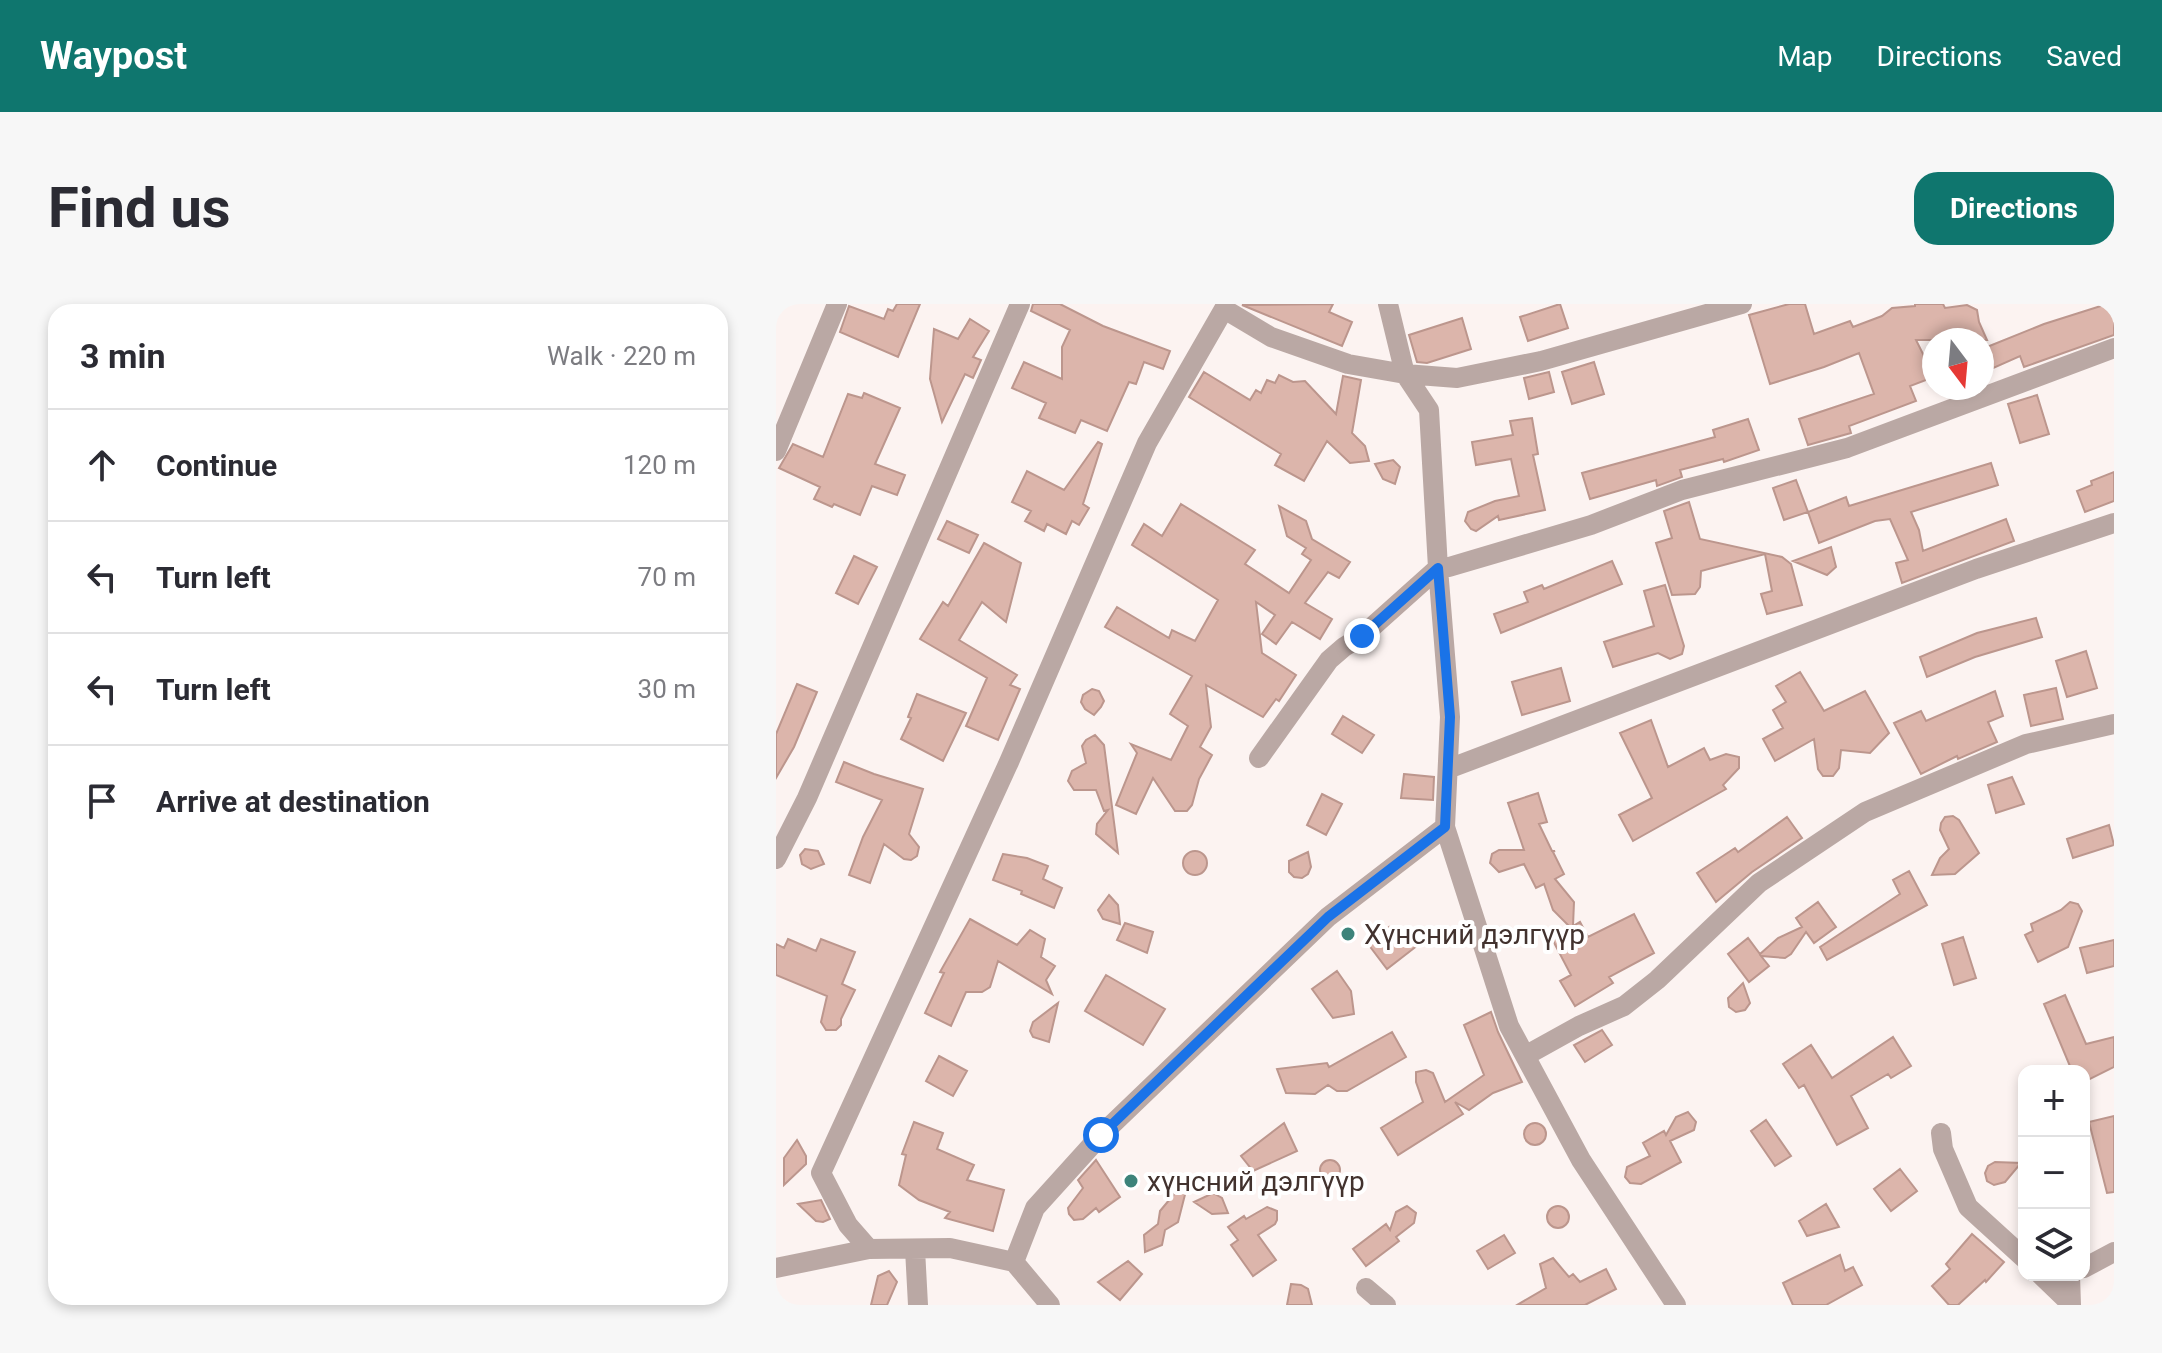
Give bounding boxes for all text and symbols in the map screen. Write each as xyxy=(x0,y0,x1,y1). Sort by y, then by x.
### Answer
text: Waypost xyxy=(40,34,187,78)
text: Map xyxy=(1777,40,1833,73)
text: Directions xyxy=(1877,40,2002,73)
text: Saved xyxy=(2046,40,2122,73)
button: Directions xyxy=(1914,172,2114,245)
text: Find us xyxy=(48,175,231,241)
north arrow xyxy=(1922,328,1994,400)
text: 3 min xyxy=(80,336,165,376)
text: Walk · 220 m xyxy=(547,341,696,371)
icon: ahead xyxy=(80,443,124,487)
text: Continue xyxy=(156,448,277,483)
text: 120 m xyxy=(623,450,696,480)
icon: left xyxy=(80,555,124,599)
text: Turn left xyxy=(156,560,271,595)
text: 70 m xyxy=(638,562,696,592)
route end xyxy=(1344,618,1380,654)
icon: left xyxy=(80,667,124,711)
text: Turn left xyxy=(156,672,271,707)
text: 30 m xyxy=(638,674,696,704)
icon: arrive xyxy=(80,779,124,823)
text: Arrive at destination xyxy=(156,784,430,819)
place label: Хүнсний дэлгүүр xyxy=(1364,918,1585,951)
marker: Хүнсний дэлгүүр xyxy=(1339,925,1357,943)
map controls xyxy=(2018,1065,2090,1281)
button: + xyxy=(2018,1065,2090,1137)
route start xyxy=(1083,1117,1119,1153)
button: − xyxy=(2018,1137,2090,1209)
place label: хүнсний дэлгүүр xyxy=(1147,1165,1365,1198)
marker: хүнсний дэлгүүр xyxy=(1122,1172,1140,1190)
button: layers xyxy=(2018,1209,2090,1281)

